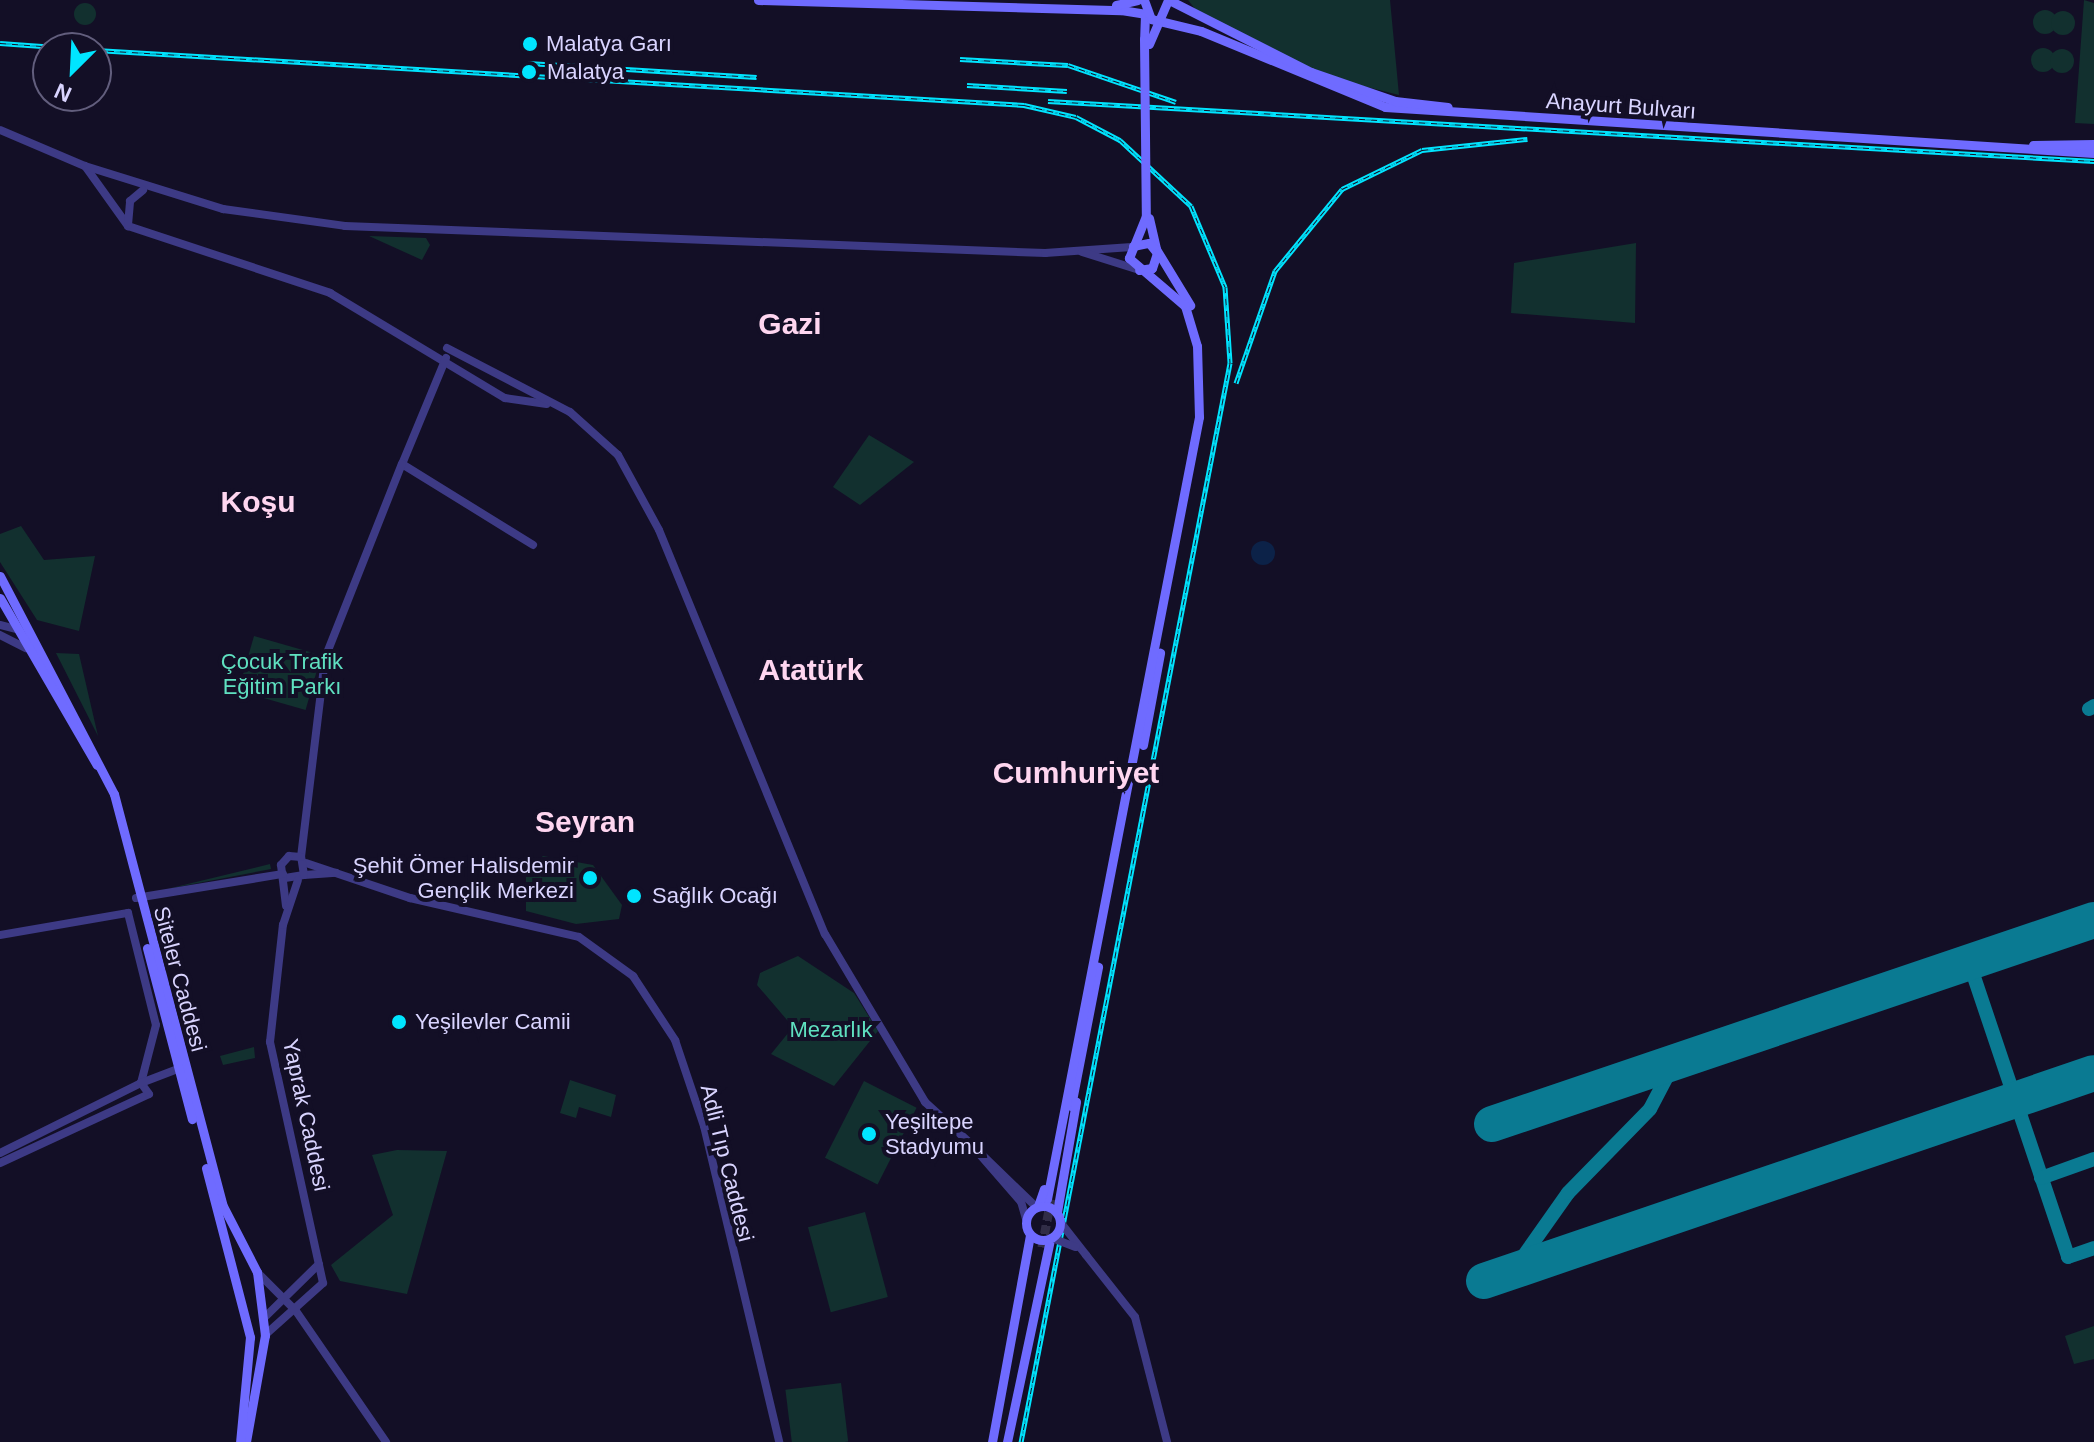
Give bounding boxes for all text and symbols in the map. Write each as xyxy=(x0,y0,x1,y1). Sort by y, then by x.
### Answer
place label: Malatya Garı xyxy=(546,31,672,57)
north arrow xyxy=(32,32,112,112)
marker: Malatya Garı xyxy=(521,35,539,53)
place label: Malatya xyxy=(547,59,624,85)
marker: Malatya xyxy=(518,61,540,83)
text: N xyxy=(51,78,75,107)
street label: Anayurt Bulvarı xyxy=(1545,88,1697,124)
district label: Gazi xyxy=(758,306,822,342)
district label: Koşu xyxy=(220,484,296,520)
park label: Çocuk Trafik Eğitim Parkı xyxy=(221,648,343,700)
district label: Atatürk xyxy=(758,652,864,688)
district label: Cumhuriyet xyxy=(993,755,1159,791)
district label: Seyran xyxy=(535,804,635,840)
place label: Şehit Ömer Halisdemir Gençlik Merkezi xyxy=(353,852,574,904)
marker: Şehit Ömer Halisdemir Gençlik Merkezi xyxy=(581,869,599,887)
place label: Sağlık Ocağı xyxy=(652,883,778,909)
marker: Sağlık Ocağı xyxy=(623,885,645,907)
street label: Siteler Caddesi xyxy=(148,904,212,1054)
place label: Yeşilevler Camii xyxy=(415,1009,571,1035)
marker: Yeşilevler Camii xyxy=(390,1013,408,1031)
park label: Mezarlık xyxy=(789,1017,873,1043)
street label: Yaprak Caddesi xyxy=(277,1036,335,1194)
street label: Adli Tıp Caddesi xyxy=(695,1081,759,1245)
place label: Yeşiltepe Stadyumu xyxy=(885,1108,984,1160)
marker: Yeşiltepe Stadyumu xyxy=(860,1125,878,1143)

